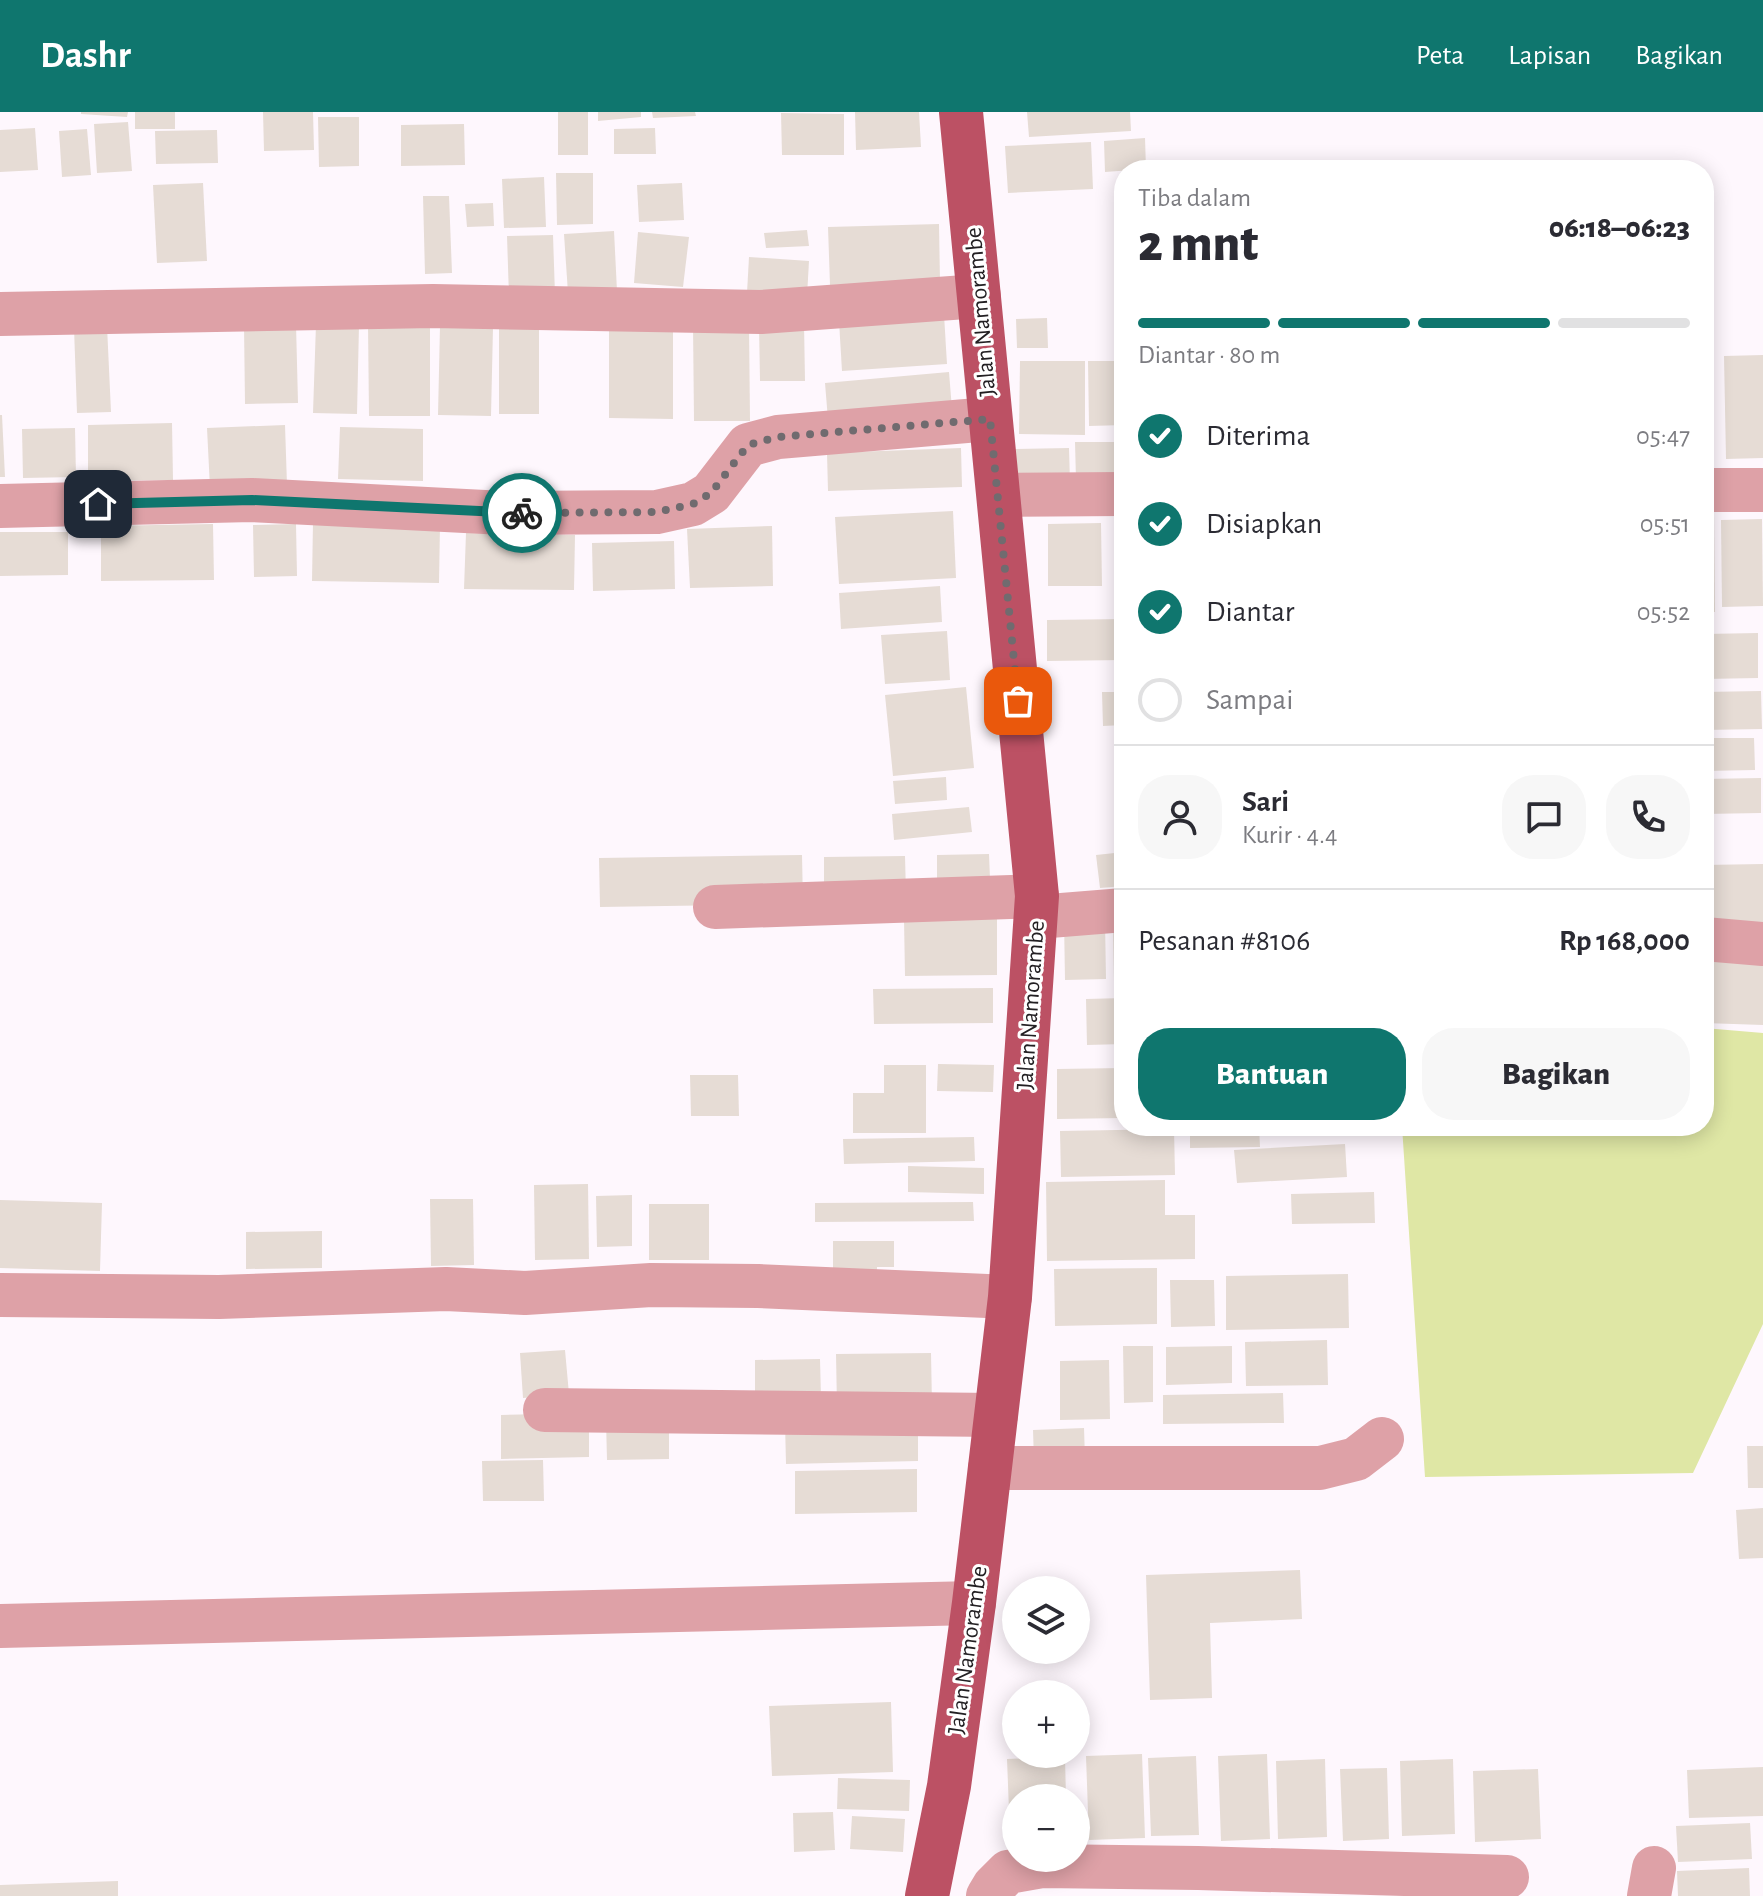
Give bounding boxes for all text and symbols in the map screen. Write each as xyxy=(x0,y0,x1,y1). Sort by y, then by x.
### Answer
text: Dashr xyxy=(40,37,131,75)
text: Peta xyxy=(1416,42,1464,70)
text: Lapisan xyxy=(1508,42,1591,70)
text: Bagikan xyxy=(1635,42,1723,70)
text: Tiba dalam xyxy=(1138,185,1251,211)
text: 06:18–06:23 xyxy=(1549,213,1690,243)
text: 2 mnt xyxy=(1138,218,1258,270)
street label: Jalan Namorambe xyxy=(962,226,1000,397)
text: Diantar · 80 m xyxy=(1138,342,1280,368)
icon: check xyxy=(1138,414,1182,458)
text: Diterima xyxy=(1206,421,1310,451)
text: 05:47 xyxy=(1636,423,1690,449)
pin xyxy=(64,470,132,538)
courier xyxy=(482,473,562,553)
icon: home xyxy=(76,482,120,526)
icon: bike xyxy=(500,491,544,535)
icon: check xyxy=(1138,502,1182,546)
text: Disiapkan xyxy=(1206,509,1322,539)
text: 05:51 xyxy=(1640,511,1690,537)
icon: check xyxy=(1138,590,1182,634)
text: Diantar xyxy=(1206,597,1295,627)
text: 05:52 xyxy=(1637,599,1690,625)
pin xyxy=(984,667,1052,735)
icon: bag xyxy=(996,679,1040,723)
text: Sampai xyxy=(1206,685,1294,715)
button: person xyxy=(1138,775,1222,859)
button: chat xyxy=(1502,775,1586,859)
button: phone xyxy=(1606,775,1690,859)
text: Sari xyxy=(1242,787,1289,817)
text: Kurir · 4.4 xyxy=(1242,822,1337,848)
street label: Jalan Namorambe xyxy=(1013,920,1049,1091)
text: Pesanan #8106 xyxy=(1138,926,1310,956)
text: Rp 168,000 xyxy=(1559,926,1690,956)
button: Bantuan xyxy=(1138,1028,1406,1120)
button: Bagikan xyxy=(1422,1028,1690,1120)
street label: Jalan Namorambe xyxy=(944,1564,992,1736)
map controls xyxy=(1002,1576,1090,1872)
button: layers xyxy=(1002,1576,1090,1664)
button: + xyxy=(1002,1680,1090,1768)
button: − xyxy=(1002,1784,1090,1872)

